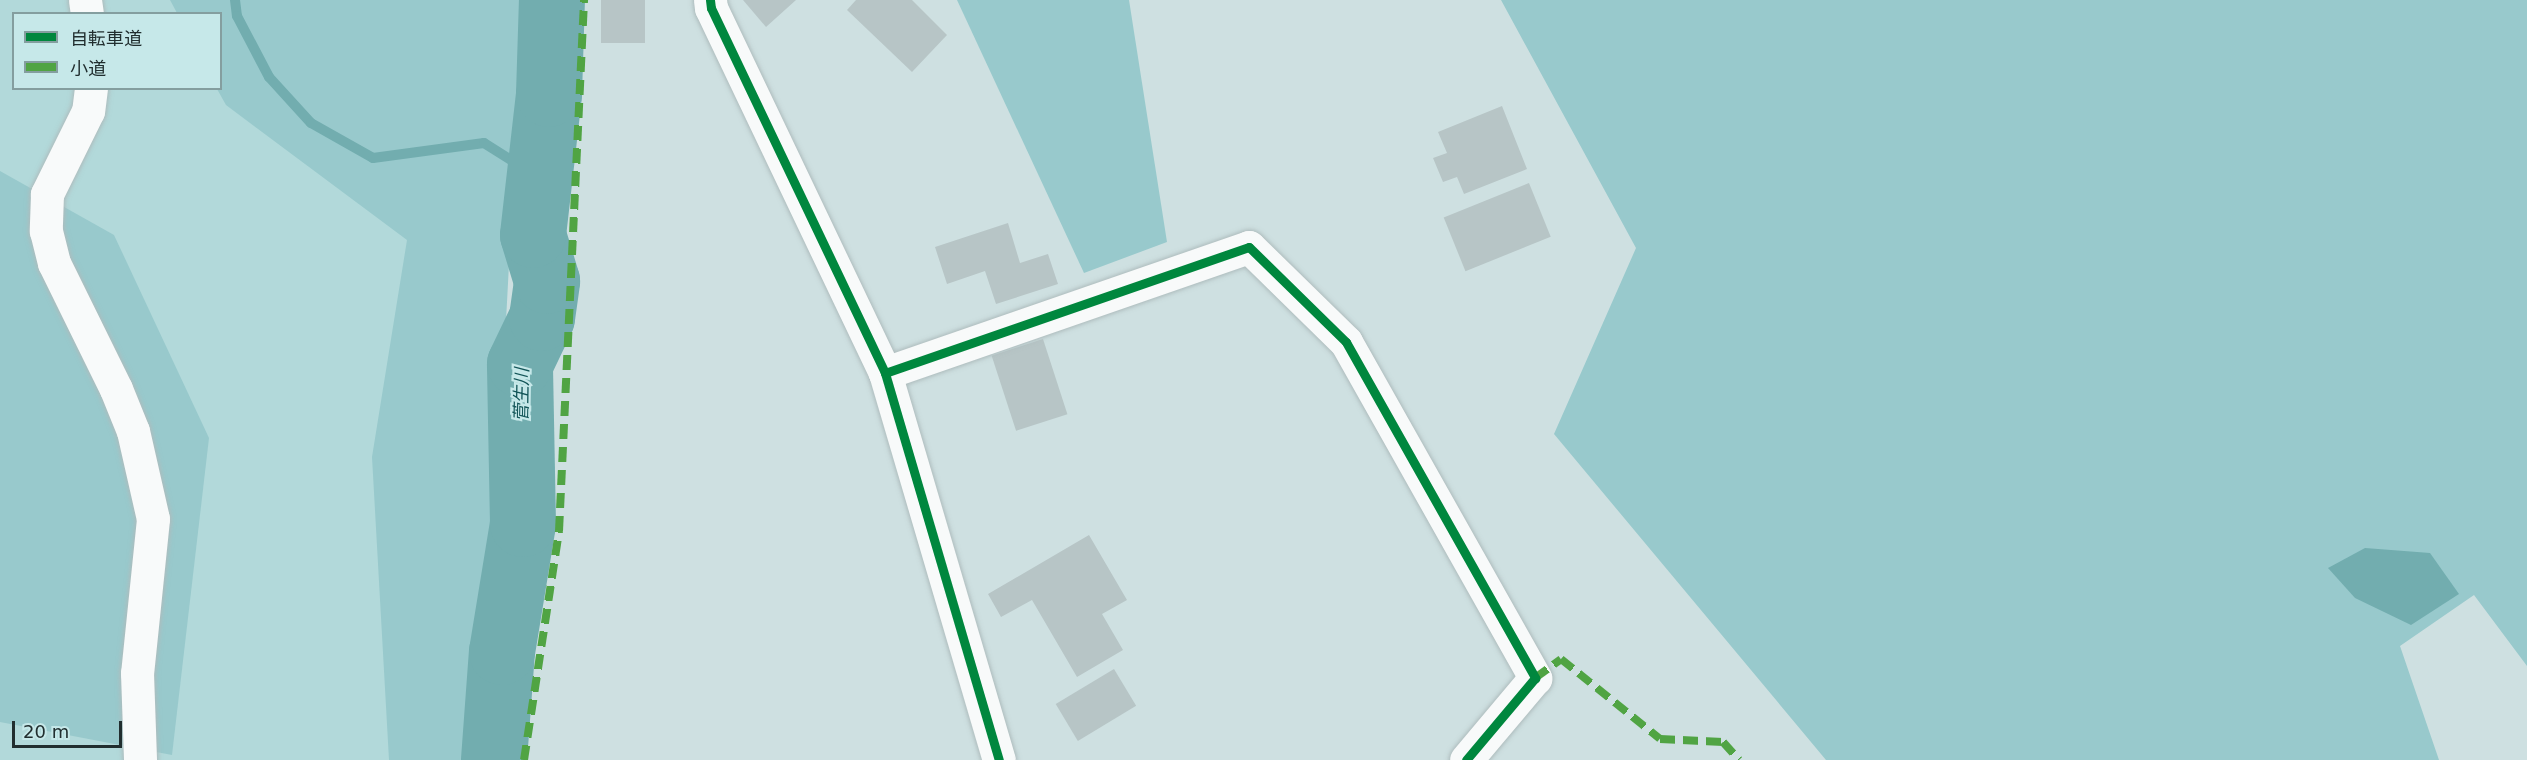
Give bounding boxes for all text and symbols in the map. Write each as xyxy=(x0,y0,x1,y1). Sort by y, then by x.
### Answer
legend xyxy=(12,12,222,90)
text: 自転車道 xyxy=(70,28,142,49)
text: 小道 xyxy=(70,58,106,79)
water label: 菅生川 xyxy=(511,368,533,422)
scale bar xyxy=(15,709,124,747)
text: 20 m xyxy=(23,721,69,742)

